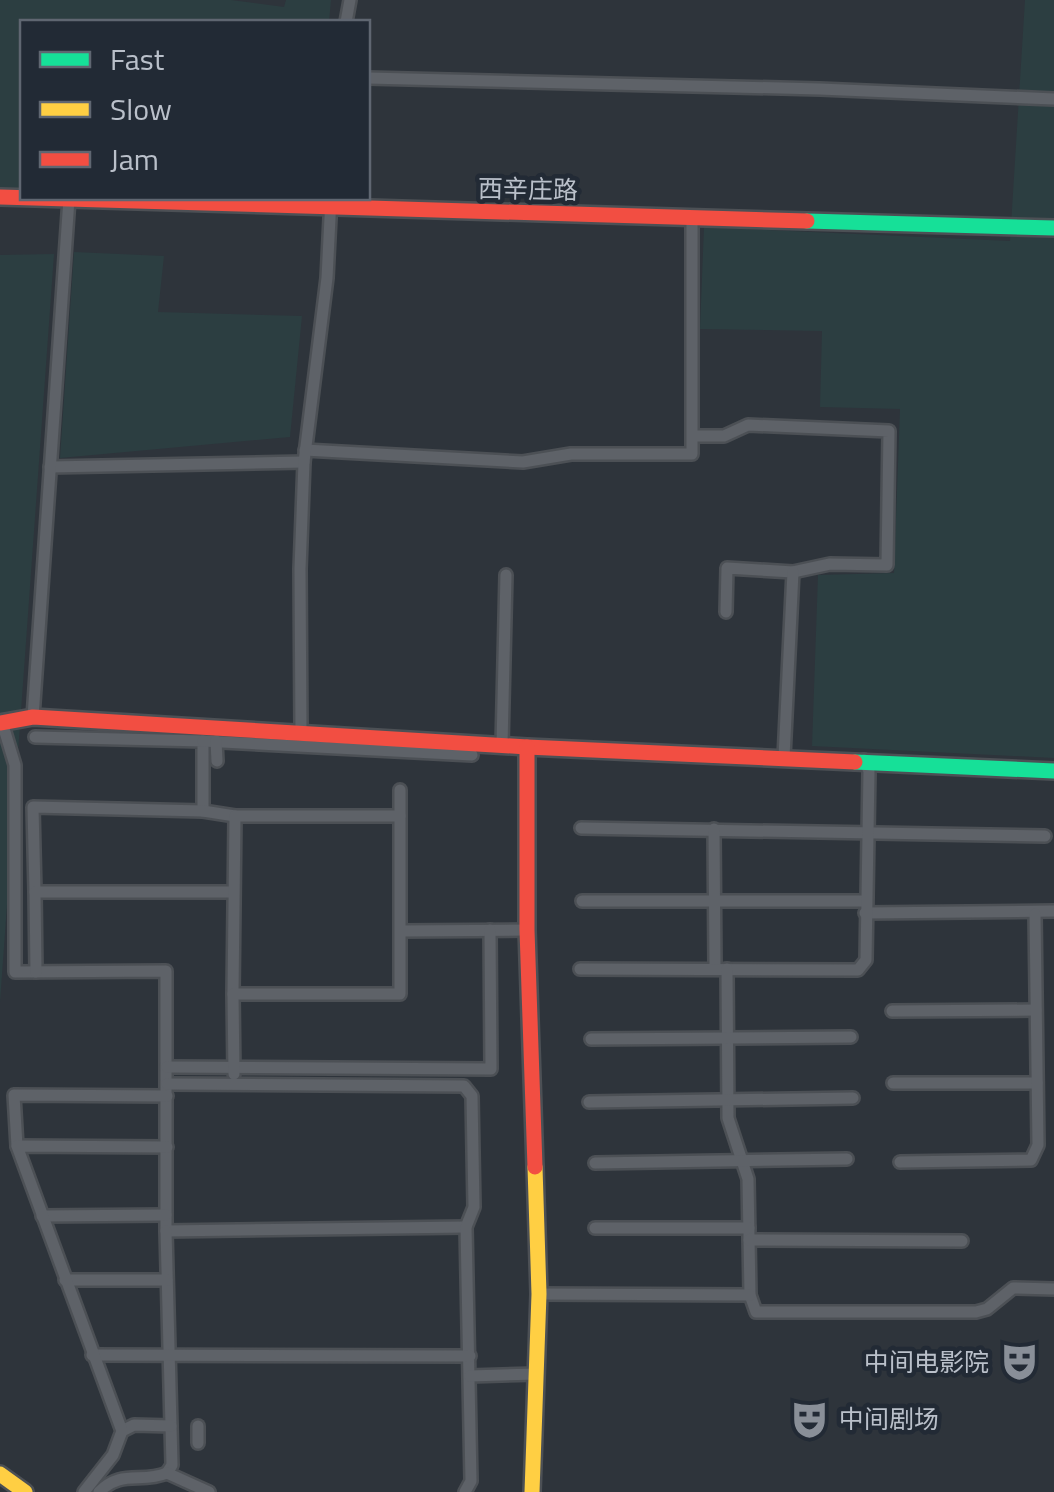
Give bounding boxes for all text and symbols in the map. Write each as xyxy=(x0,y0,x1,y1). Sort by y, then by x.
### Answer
legend xyxy=(20,20,370,200)
text: Fast xyxy=(110,36,165,82)
text: Slow xyxy=(110,86,172,132)
text: Jam xyxy=(110,136,159,182)
street label: 西辛庄路 xyxy=(478,169,578,209)
theatre icon: 中间电影院 xyxy=(998,1341,1040,1383)
place label: 中间电影院 xyxy=(864,1343,989,1381)
theatre icon: 中间剧场 xyxy=(788,1398,830,1440)
place label: 中间剧场 xyxy=(839,1400,939,1438)

